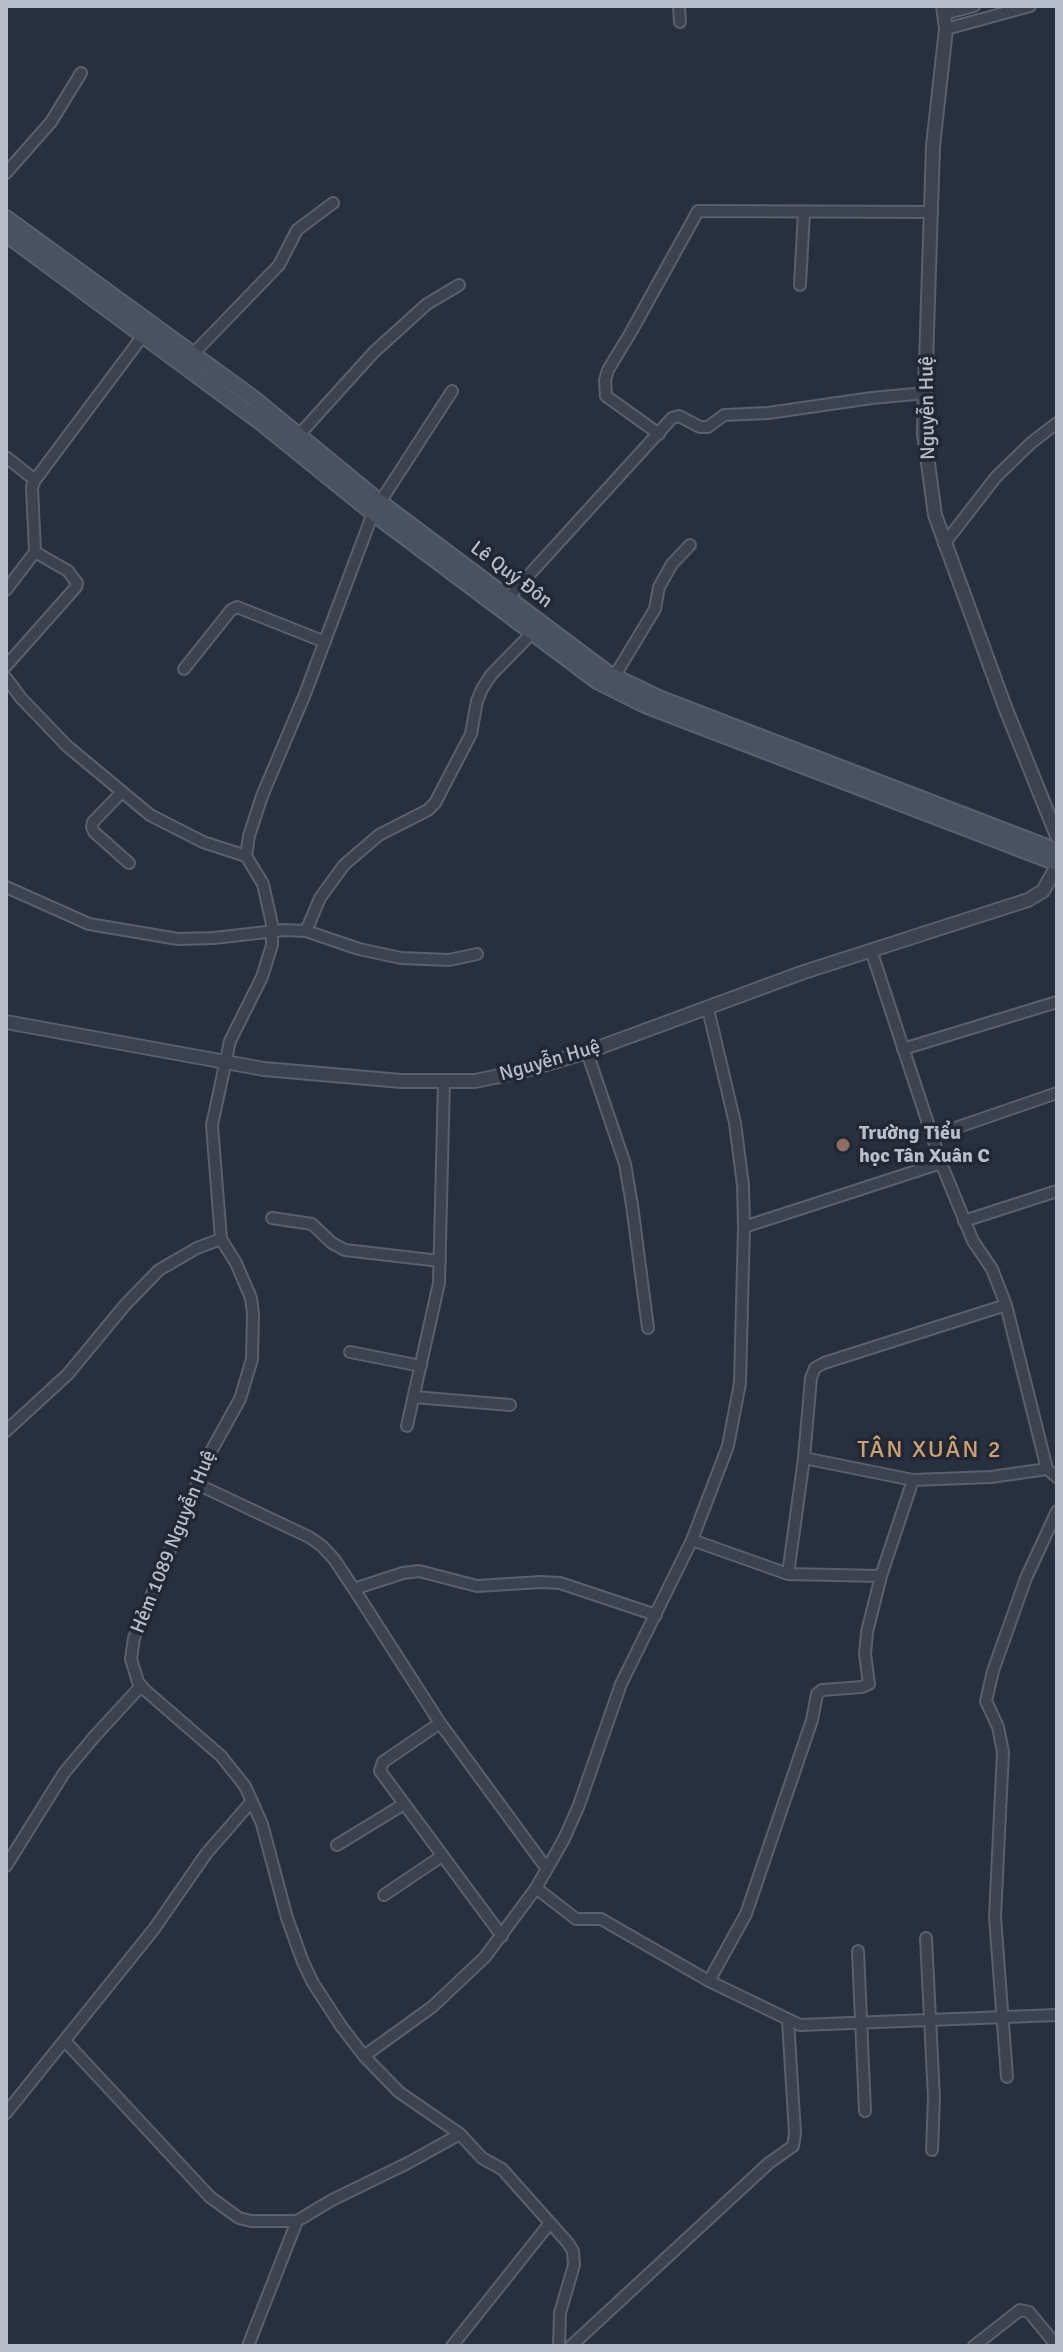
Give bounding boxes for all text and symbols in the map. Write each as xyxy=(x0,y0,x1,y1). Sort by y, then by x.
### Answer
street label: Nguyễn Huệ xyxy=(915,356,941,460)
street label: Lê Quý Đôn xyxy=(465,536,557,614)
street label: Nguyễn Huệ xyxy=(497,1035,603,1087)
place label: Trường Tiểu học Tân Xuân C xyxy=(859,1122,990,1169)
marker: Trường Tiểu học Tân Xuân C xyxy=(834,1136,852,1154)
district label: TÂN XUÂN 2 xyxy=(857,1437,1003,1465)
street label: Hẻm 1089 Nguyễn Huệ xyxy=(126,1447,222,1637)

